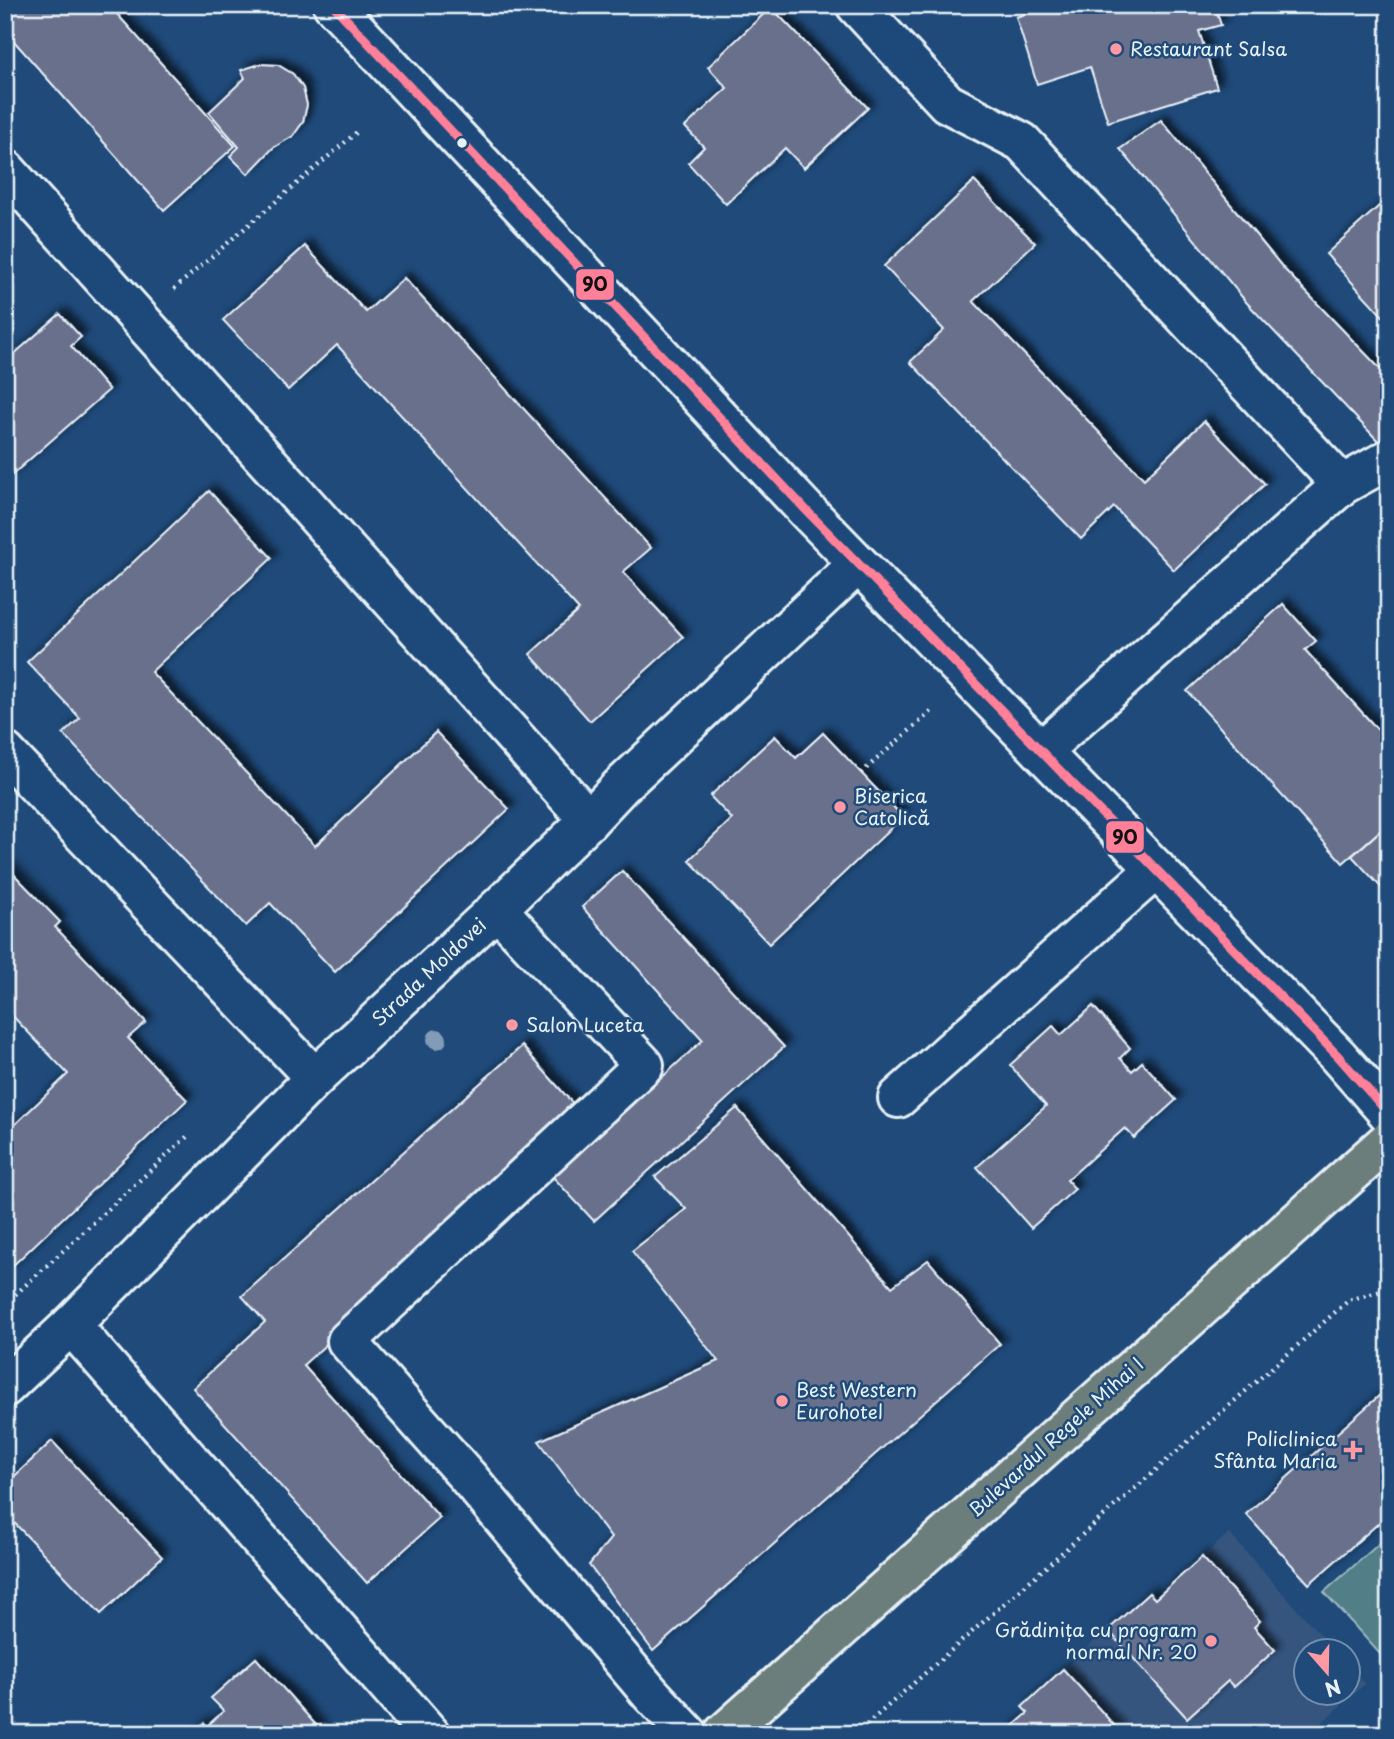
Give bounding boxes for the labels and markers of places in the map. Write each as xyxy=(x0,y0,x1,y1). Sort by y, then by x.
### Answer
place label: Restaurant Salsa xyxy=(1130,34,1287,62)
marker: Restaurant Salsa xyxy=(1108,41,1124,57)
unlabelled marker xyxy=(455,136,469,150)
place label: Biserica Catolică xyxy=(854,781,930,831)
marker: Biserica Catolică xyxy=(832,799,848,815)
place label: Salon Luceta xyxy=(526,1010,644,1038)
marker: Salon Luceta xyxy=(504,1017,520,1033)
place label: Best Western Eurohotel xyxy=(796,1375,917,1425)
marker: Best Western Eurohotel xyxy=(774,1393,790,1409)
place label: Policlinica Sfânta Maria xyxy=(1213,1424,1337,1474)
marker: Policlinica Sfânta Maria xyxy=(1343,1440,1363,1460)
place label: Grădinița cu program normal Nr. 20 xyxy=(995,1615,1197,1665)
marker: Grădinița cu program normal Nr. 20 xyxy=(1203,1633,1219,1649)

